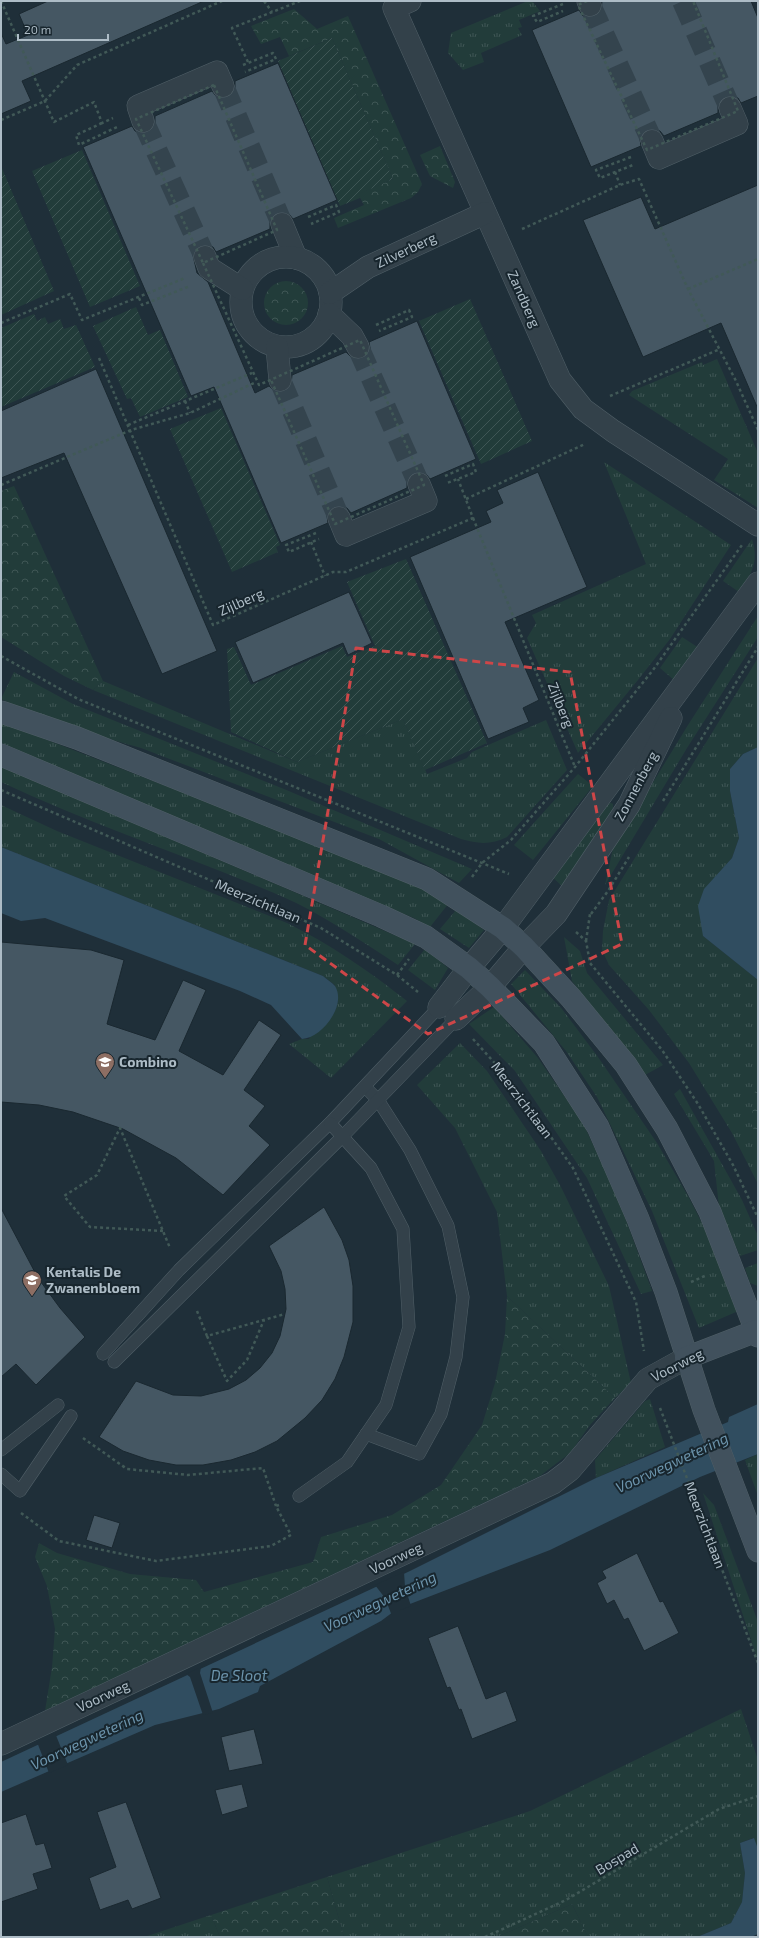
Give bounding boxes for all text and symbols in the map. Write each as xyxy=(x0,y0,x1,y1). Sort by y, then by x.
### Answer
scale bar xyxy=(18,16,108,42)
text: 20 m xyxy=(24,22,51,36)
street label: Zilverberg xyxy=(373,228,439,271)
street label: Zandberg xyxy=(504,268,545,330)
street label: Zijlberg xyxy=(215,584,266,619)
street label: Zijlberg xyxy=(545,679,578,730)
street label: Zonnenberg xyxy=(610,748,661,824)
street label: Meerzichtlaan xyxy=(213,875,304,926)
school or university icon: Combino xyxy=(94,1051,116,1079)
place label: Combino xyxy=(119,1053,177,1070)
street label: Meerzichtlaan xyxy=(488,1058,557,1141)
place label: Kentalis De Zwanenbloem xyxy=(46,1263,140,1296)
school or university icon: Kentalis De Zwanenbloem xyxy=(21,1269,43,1297)
street label: Voorweg xyxy=(648,1344,706,1385)
water label: Voorwegwetering xyxy=(612,1428,731,1496)
street label: Meerzichtlaan xyxy=(681,1479,730,1571)
street label: Voorweg xyxy=(367,1538,425,1577)
water label: Voorwegwetering xyxy=(320,1567,439,1635)
water label: De Sloot xyxy=(211,1666,268,1684)
street label: Voorweg xyxy=(74,1676,132,1715)
water label: Voorwegwetering xyxy=(27,1705,146,1773)
street label: Bospad xyxy=(592,1839,642,1878)

